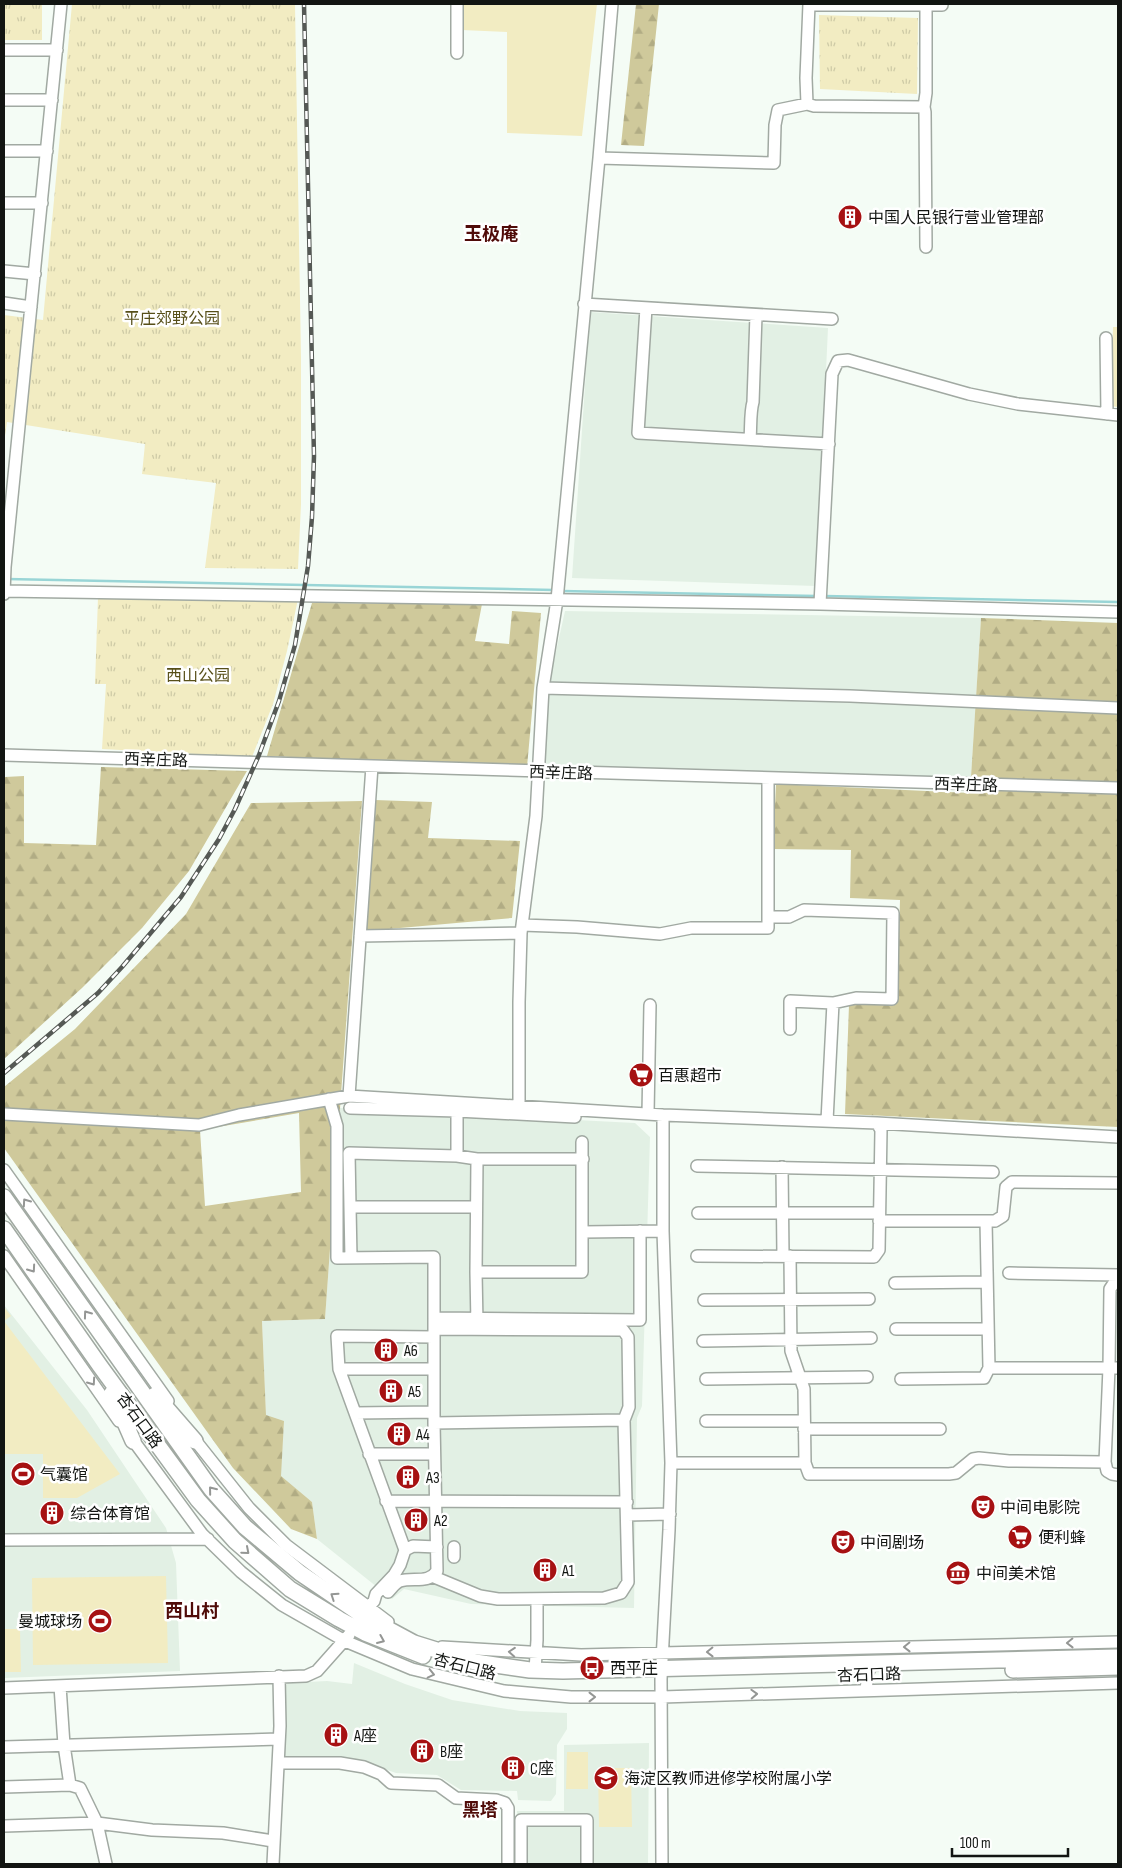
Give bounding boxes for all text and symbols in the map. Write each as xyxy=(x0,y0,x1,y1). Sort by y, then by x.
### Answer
building icon: 中国人民银行营业管理部 xyxy=(837,204,863,230)
place label: 中国人民银行营业管理部 xyxy=(868,209,1044,228)
district label: 玉极庵 xyxy=(464,224,518,245)
park label: 平庄郊野公园 xyxy=(124,310,220,329)
park label: 西山公园 xyxy=(166,667,230,686)
street label: 西辛庄路 xyxy=(124,750,188,771)
street label: 西辛庄路 xyxy=(529,763,593,784)
street label: 西辛庄路 xyxy=(934,775,998,796)
supermarket icon: 百惠超市 xyxy=(628,1062,654,1088)
place label: 百惠超市 xyxy=(658,1067,722,1086)
one-way arrow xyxy=(23,1199,33,1208)
one-way arrow xyxy=(26,1263,35,1273)
one-way arrow xyxy=(85,1311,93,1320)
building icon: A6 xyxy=(373,1337,399,1363)
place label: A6 xyxy=(403,1342,418,1361)
one-way arrow xyxy=(86,1376,95,1386)
building icon: A5 xyxy=(378,1378,404,1404)
place label: A5 xyxy=(407,1383,421,1402)
street label: 杏石口路 xyxy=(112,1389,165,1452)
building icon: A4 xyxy=(386,1421,412,1447)
place label: A4 xyxy=(415,1426,430,1445)
sports icon: 气囊馆 xyxy=(10,1461,36,1487)
building icon: A3 xyxy=(395,1464,421,1490)
place label: 气囊馆 xyxy=(40,1466,88,1485)
place label: A3 xyxy=(425,1469,440,1488)
one-way arrow xyxy=(208,1486,217,1495)
theatre icon: 中间电影院 xyxy=(970,1494,996,1520)
place label: 中间电影院 xyxy=(1000,1499,1080,1518)
building icon: 综合体育馆 xyxy=(39,1500,65,1526)
place label: 综合体育馆 xyxy=(70,1505,150,1524)
building icon: A2 xyxy=(403,1507,429,1533)
place label: A2 xyxy=(433,1512,448,1531)
supermarket icon: 便利蜂 xyxy=(1007,1524,1033,1550)
theatre icon: 中间剧场 xyxy=(830,1529,856,1555)
place label: 便利蜂 xyxy=(1038,1529,1086,1548)
place label: 中间剧场 xyxy=(860,1534,924,1553)
one-way arrow xyxy=(241,1545,250,1554)
building icon: A1 xyxy=(532,1557,558,1583)
museum icon: 中间美术馆 xyxy=(945,1560,971,1586)
place label: A1 xyxy=(561,1562,575,1581)
place label: 中间美术馆 xyxy=(976,1565,1056,1584)
one-way arrow xyxy=(330,1593,339,1602)
district label: 西山村 xyxy=(165,1601,219,1622)
sports icon: 曼城球场 xyxy=(87,1608,113,1634)
place label: 曼城球场 xyxy=(18,1613,82,1632)
one-way arrow xyxy=(376,1634,385,1644)
one-way arrow xyxy=(1065,1638,1073,1648)
one-way arrow xyxy=(903,1642,910,1652)
one-way arrow xyxy=(508,1646,516,1657)
one-way arrow xyxy=(705,1647,713,1657)
street label: 杏石口路 xyxy=(431,1650,498,1684)
bus stop icon: 西平庄 xyxy=(579,1655,605,1681)
place label: 西平庄 xyxy=(610,1660,658,1679)
street label: 杏石口路 xyxy=(837,1665,901,1686)
one-way arrow xyxy=(427,1668,436,1679)
one-way arrow xyxy=(751,1688,759,1699)
one-way arrow xyxy=(588,1692,596,1702)
building icon: A座 xyxy=(323,1722,349,1748)
place label: A座 xyxy=(353,1727,377,1746)
building icon: B座 xyxy=(409,1738,435,1764)
place label: B座 xyxy=(440,1743,463,1762)
building icon: C座 xyxy=(500,1755,526,1781)
place label: C座 xyxy=(530,1760,554,1779)
school or university icon: 海淀区教师进修学校附属小学 xyxy=(593,1765,619,1791)
place label: 海淀区教师进修学校附属小学 xyxy=(624,1770,832,1789)
district label: 黑塔 xyxy=(462,1800,498,1821)
scale bar xyxy=(952,1826,1068,1858)
text: 100 m xyxy=(960,1834,991,1853)

